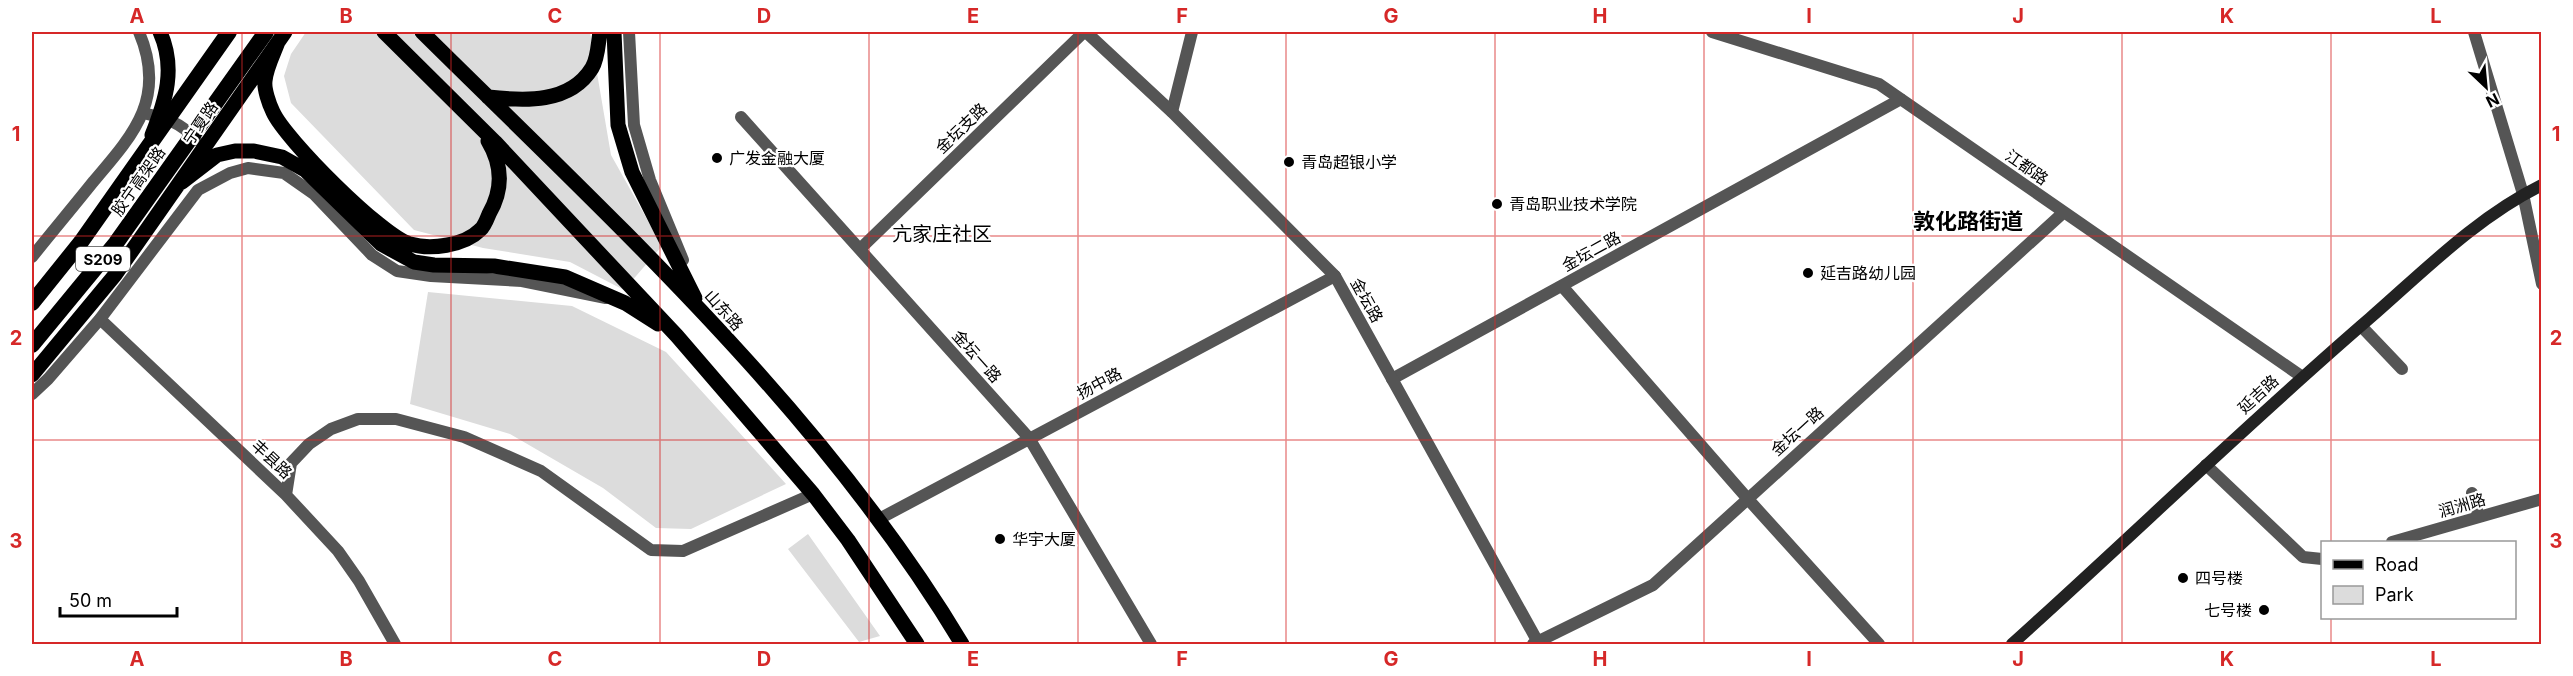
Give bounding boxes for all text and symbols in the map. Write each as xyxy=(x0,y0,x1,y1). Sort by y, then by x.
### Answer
text: A xyxy=(130,4,145,28)
text: B xyxy=(339,4,353,28)
text: C xyxy=(548,4,562,28)
text: D xyxy=(757,4,771,28)
text: E xyxy=(967,4,979,28)
text: F xyxy=(1176,4,1188,28)
text: G xyxy=(1383,4,1399,28)
text: H xyxy=(1593,4,1607,28)
text: I xyxy=(1806,4,1812,28)
text: J xyxy=(2012,4,2024,28)
text: K xyxy=(2220,4,2234,28)
text: L xyxy=(2430,4,2442,28)
north arrow xyxy=(2456,57,2516,117)
text: N xyxy=(2483,89,2502,112)
street label: 宁夏路 xyxy=(178,98,222,148)
street label: 金坛支路 xyxy=(931,99,991,157)
text: 1 xyxy=(12,122,20,146)
text: 1 xyxy=(2552,122,2560,146)
street label: 胶宁高架路 xyxy=(107,142,169,220)
street label: 江都路 xyxy=(2002,145,2052,189)
place label: 广发金融大厦 xyxy=(729,148,825,168)
marker: 广发金融大厦 xyxy=(710,151,724,165)
place label: 青岛超银小学 xyxy=(1301,152,1397,172)
marker: 青岛超银小学 xyxy=(1282,155,1296,169)
place label: 青岛职业技术学院 xyxy=(1509,194,1637,214)
marker: 青岛职业技术学院 xyxy=(1490,197,1504,211)
district label: 敦化路街道 xyxy=(1913,208,2023,234)
district label: 亢家庄社区 xyxy=(892,222,992,246)
street label: 金坛二路 xyxy=(1558,227,1624,275)
road number: S209 xyxy=(76,247,130,271)
place label: 延吉路幼儿园 xyxy=(1820,263,1916,283)
marker: 延吉路幼儿园 xyxy=(1801,266,1815,280)
street label: 金坛路 xyxy=(1347,274,1387,326)
street label: 山东路 xyxy=(701,285,747,335)
text: 2 xyxy=(10,326,22,350)
street label: 金坛一路 xyxy=(948,326,1006,386)
text: 2 xyxy=(2550,326,2562,350)
street label: 扬中路 xyxy=(1073,363,1125,403)
street label: 延吉路 xyxy=(2234,370,2282,418)
street label: 金坛一路 xyxy=(1767,402,1827,460)
street label: 丰县路 xyxy=(248,435,296,483)
street label: 润洲路 xyxy=(2436,489,2488,521)
text: 3 xyxy=(10,529,22,553)
place label: 华宇大厦 xyxy=(1012,529,1076,549)
text: 3 xyxy=(2550,529,2562,553)
marker: 华宇大厦 xyxy=(993,532,1007,546)
legend xyxy=(2321,541,2516,619)
text: Road xyxy=(2375,554,2418,575)
place label: 四号楼 xyxy=(2195,568,2243,588)
marker: 四号楼 xyxy=(2176,571,2190,585)
scale bar xyxy=(60,580,177,618)
text: Park xyxy=(2375,584,2414,605)
text: 50 m xyxy=(69,590,112,611)
place label: 七号楼 xyxy=(2204,600,2252,620)
marker: 七号楼 xyxy=(2257,603,2271,617)
text: A xyxy=(130,647,145,671)
text: B xyxy=(339,647,353,671)
text: C xyxy=(548,647,562,671)
text: D xyxy=(757,647,771,671)
text: E xyxy=(967,647,979,671)
text: F xyxy=(1176,647,1188,671)
text: G xyxy=(1383,647,1399,671)
text: H xyxy=(1593,647,1607,671)
text: I xyxy=(1806,647,1812,671)
text: J xyxy=(2012,647,2024,671)
text: K xyxy=(2220,647,2234,671)
text: L xyxy=(2430,647,2442,671)

